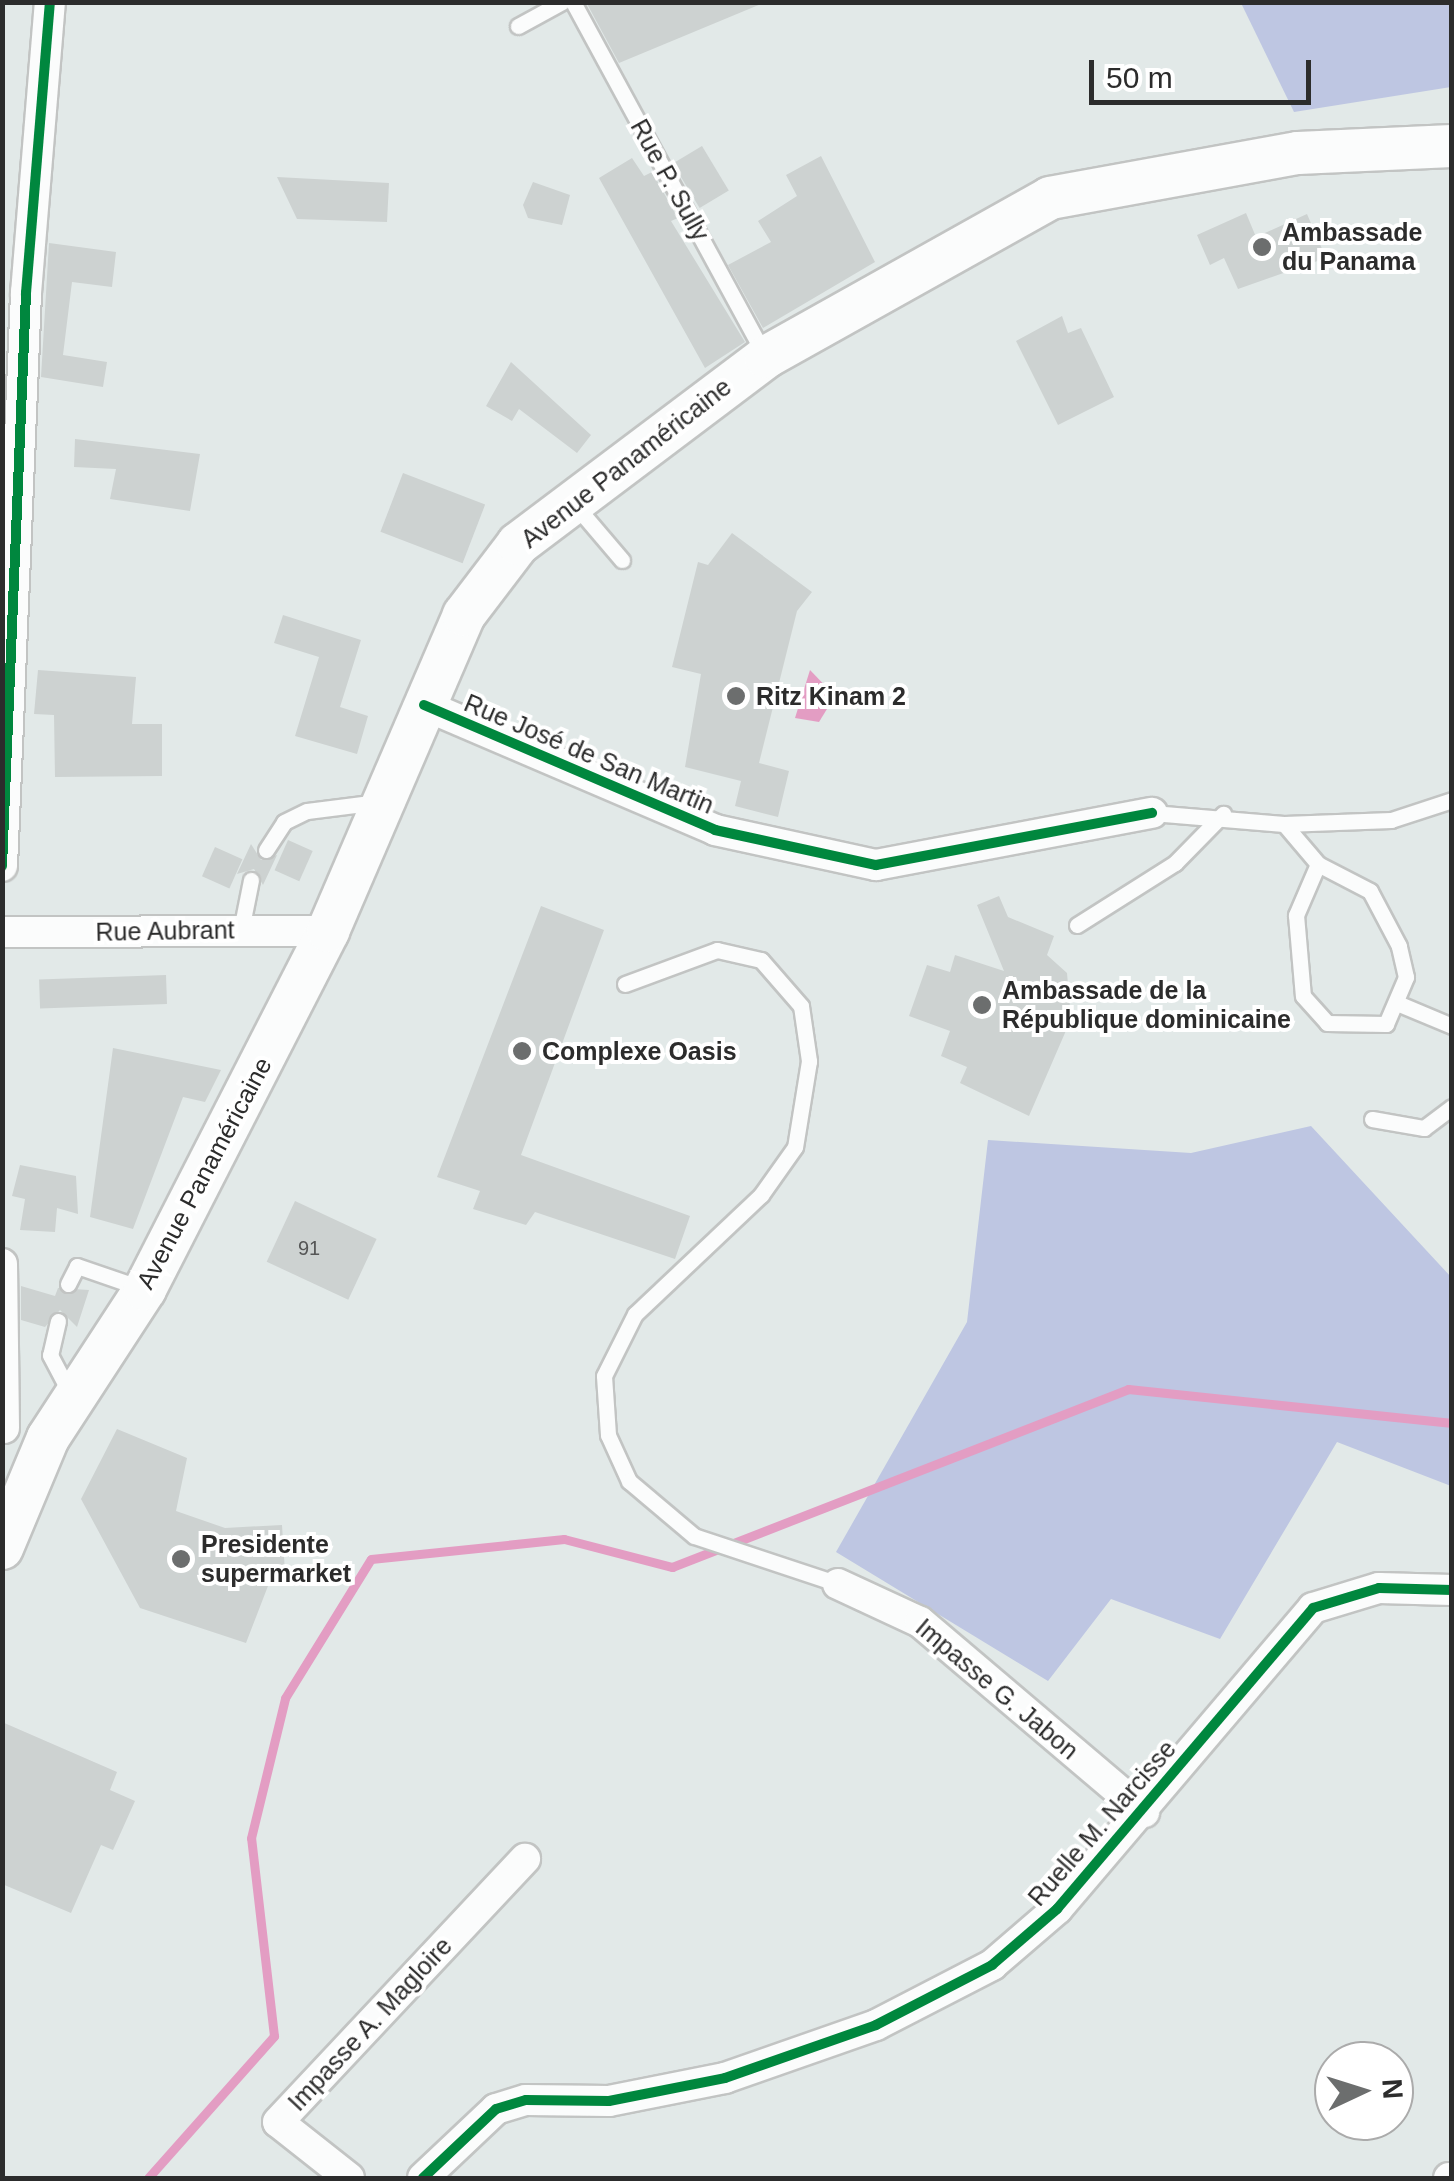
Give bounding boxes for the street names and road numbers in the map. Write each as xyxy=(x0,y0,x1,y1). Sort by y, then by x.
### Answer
street label: Rue P. Sully xyxy=(624,114,716,246)
street label: Avenue Panaméricaine xyxy=(515,372,737,554)
street label: Rue José de San Martin xyxy=(460,688,718,820)
street label: Rue Aubrant xyxy=(95,915,235,947)
street label: Avenue Panaméricaine xyxy=(130,1052,278,1294)
street label: Impasse G. Jabon xyxy=(910,1612,1084,1766)
street label: Ruelle M. Narcisse xyxy=(1022,1734,1182,1912)
street label: Impasse A. Magloire xyxy=(281,1930,459,2118)

